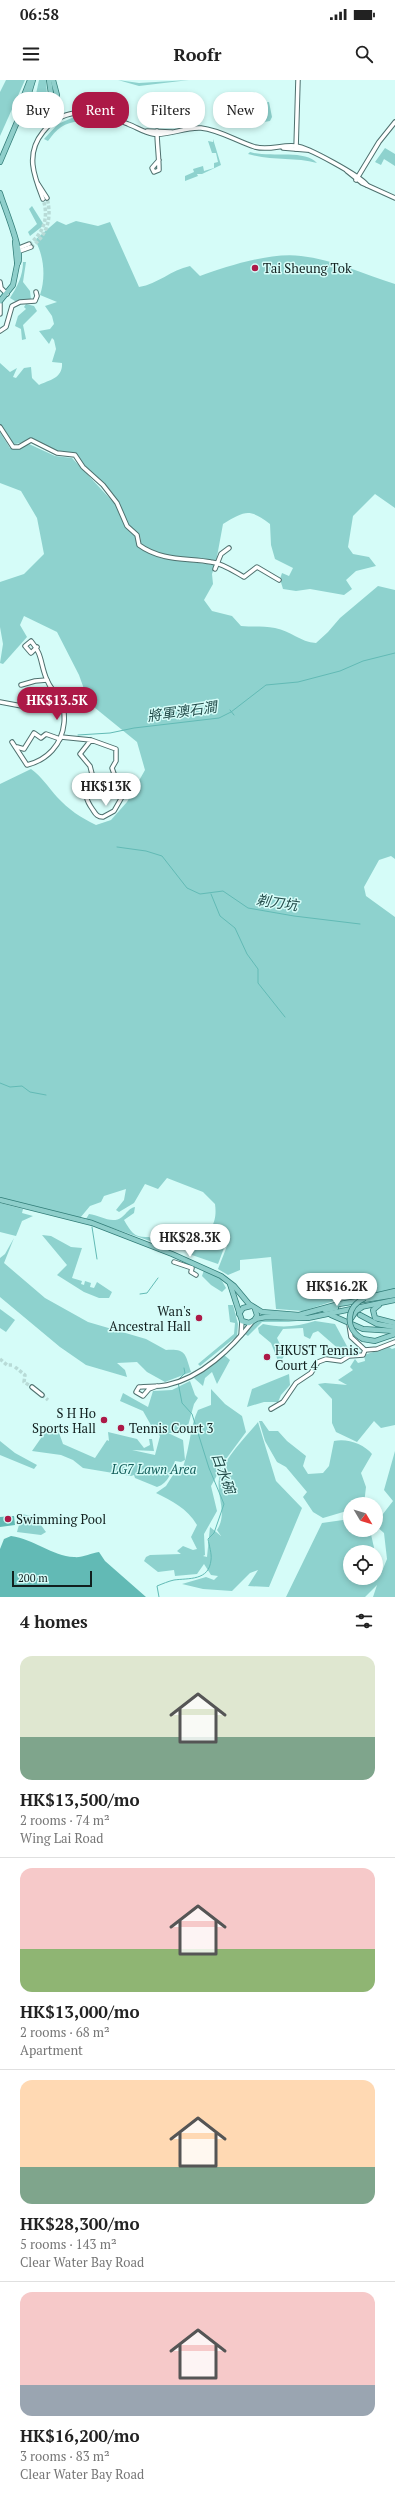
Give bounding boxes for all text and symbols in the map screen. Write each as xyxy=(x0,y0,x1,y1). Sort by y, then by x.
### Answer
text: 06:58 xyxy=(20,4,59,24)
text: Roofr xyxy=(174,42,221,66)
icon: menu xyxy=(20,43,42,65)
icon: search xyxy=(353,43,375,65)
chip: Buy xyxy=(12,92,64,128)
chip: Rent xyxy=(72,92,129,128)
chip: Filters xyxy=(137,92,205,128)
chip: New xyxy=(213,92,268,128)
place label: Tai Sheung Tok xyxy=(263,259,352,277)
marker: Tai Sheung Tok xyxy=(250,263,260,273)
pin: HK$13.5K xyxy=(16,687,98,721)
text: HK$13.5K xyxy=(26,691,88,709)
water label: 將軍澳石澗 xyxy=(146,696,220,725)
pin: HK$13K xyxy=(73,773,139,807)
text: HK$13K xyxy=(81,777,131,795)
water label: 剃刀坑 xyxy=(255,890,301,915)
pin: HK$28.3K xyxy=(149,1224,231,1258)
text: HK$28.3K xyxy=(159,1228,221,1246)
pin: HK$16.2K xyxy=(296,1273,378,1307)
text: HK$16.2K xyxy=(306,1277,368,1295)
place label: Wan's Ancestral Hall xyxy=(109,1302,191,1335)
marker: Wan's Ancestral Hall xyxy=(194,1313,204,1323)
place label: HKUST Tennis Court 4 xyxy=(275,1341,359,1374)
marker: HKUST Tennis Court 4 xyxy=(262,1352,272,1362)
place label: S H Ho Sports Hall xyxy=(32,1404,96,1437)
marker: S H Ho Sports Hall xyxy=(99,1415,109,1425)
place label: Tennis Court 3 xyxy=(129,1419,214,1437)
marker: Tennis Court 3 xyxy=(116,1423,126,1433)
water label: 白水碗 xyxy=(208,1450,241,1498)
park label: LG7 Lawn Area xyxy=(111,1460,196,1478)
north arrow xyxy=(343,1497,383,1537)
map controls xyxy=(343,1497,383,1585)
place label: Swimming Pool xyxy=(16,1510,106,1528)
marker: Swimming Pool xyxy=(3,1514,13,1524)
button: locate xyxy=(343,1545,383,1585)
scale bar xyxy=(12,1569,92,1588)
text: 200 m xyxy=(18,1571,48,1585)
text: 4 homes xyxy=(20,1610,88,1633)
icon: filters xyxy=(353,1610,375,1632)
icon: home xyxy=(162,1682,234,1754)
text: HK$13,500/mo xyxy=(20,1788,140,1811)
text: 2 rooms · 74 m² xyxy=(20,1811,110,1829)
text: Wing Lai Road xyxy=(20,1829,104,1847)
icon: home xyxy=(162,1894,234,1966)
text: HK$13,000/mo xyxy=(20,2000,140,2023)
text: 2 rooms · 68 m² xyxy=(20,2023,110,2041)
text: Apartment xyxy=(20,2041,83,2059)
icon: home xyxy=(162,2106,234,2178)
text: HK$28,300/mo xyxy=(20,2212,140,2235)
text: 5 rooms · 143 m² xyxy=(20,2235,117,2253)
text: Clear Water Bay Road xyxy=(20,2253,144,2271)
icon: home xyxy=(162,2318,234,2390)
text: HK$16,200/mo xyxy=(20,2424,140,2447)
text: 3 rooms · 83 m² xyxy=(20,2447,110,2465)
text: Clear Water Bay Road xyxy=(20,2465,144,2483)

